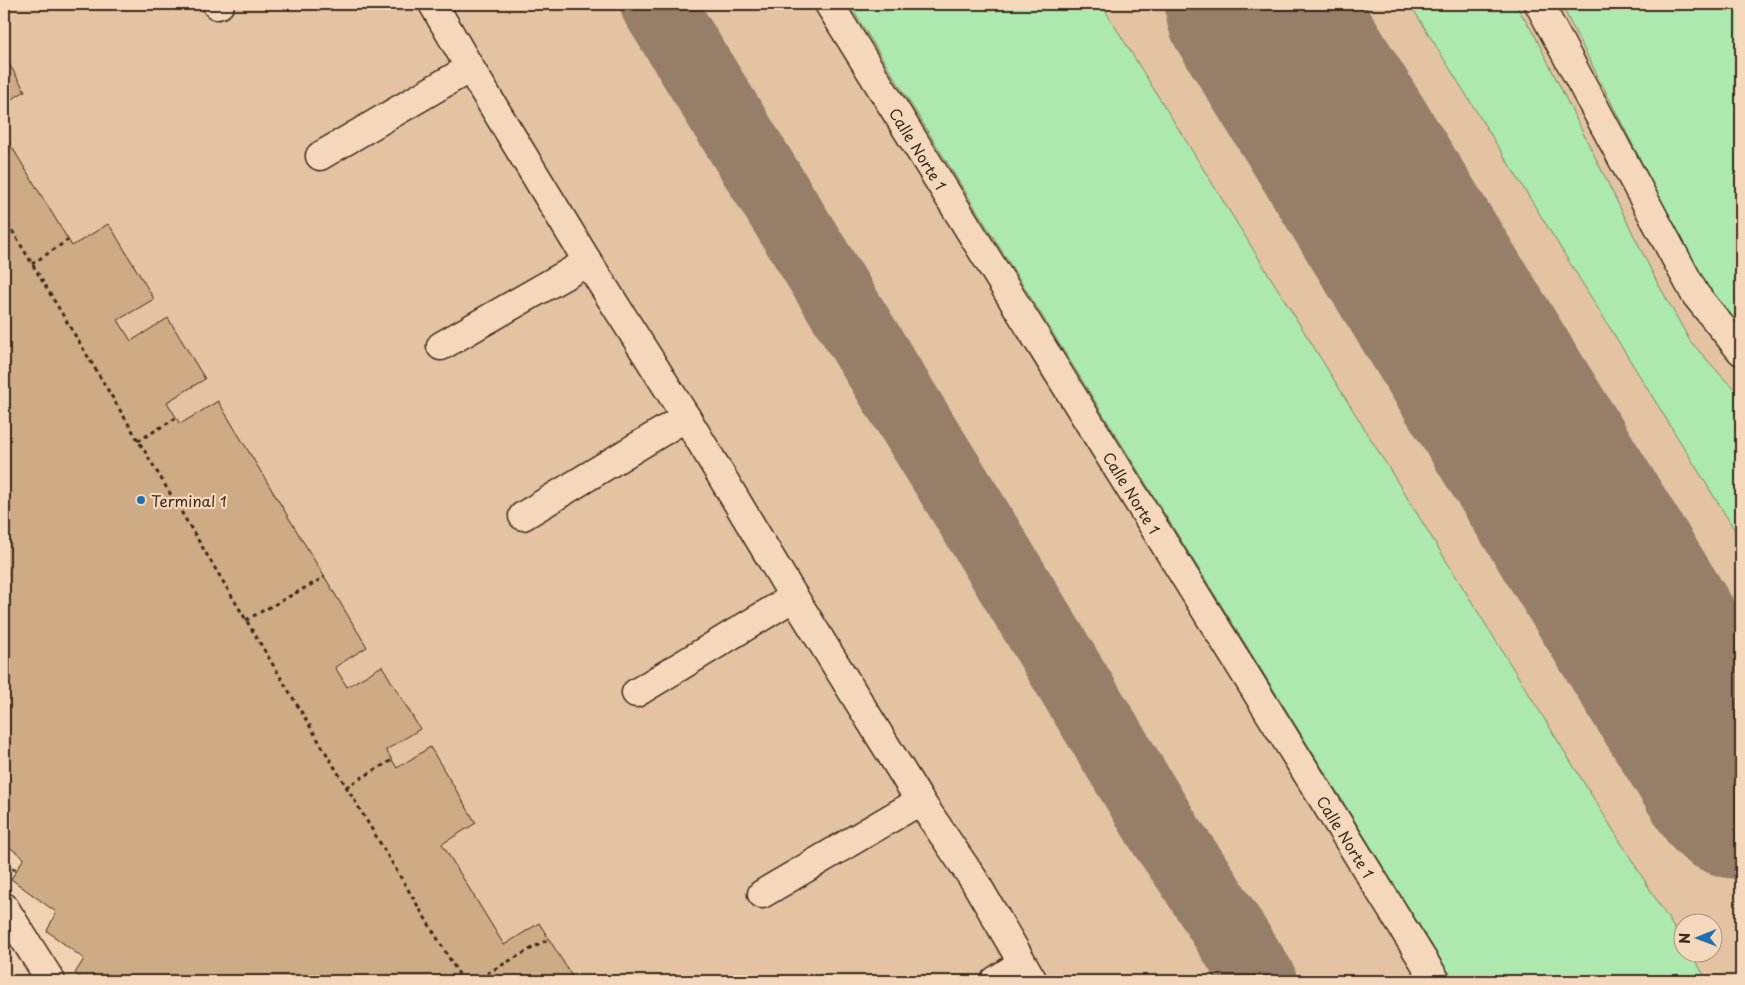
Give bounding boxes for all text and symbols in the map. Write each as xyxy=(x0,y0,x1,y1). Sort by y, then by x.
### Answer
street label: Calle Norte 1 xyxy=(884,103,953,194)
street label: Calle Norte 1 xyxy=(1098,447,1167,538)
place label: Terminal 1 xyxy=(151,489,227,512)
marker: Terminal 1 xyxy=(135,494,147,506)
street label: Calle Norte 1 xyxy=(1312,791,1381,882)
north arrow xyxy=(1672,912,1722,962)
text: N xyxy=(1674,933,1695,944)

